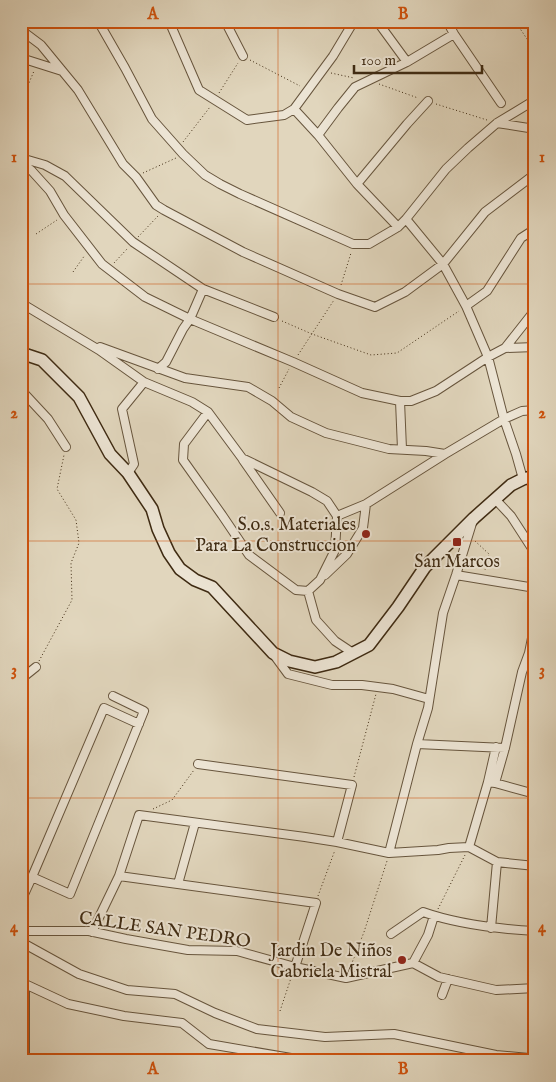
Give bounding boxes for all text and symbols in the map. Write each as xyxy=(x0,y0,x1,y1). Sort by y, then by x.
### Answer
text: A xyxy=(147,5,160,25)
text: B xyxy=(398,5,409,25)
scale bar xyxy=(354,42,481,74)
text: 100 m xyxy=(361,51,397,70)
text: 1 xyxy=(11,148,17,168)
text: 1 xyxy=(539,148,545,168)
text: 2 xyxy=(10,404,18,424)
text: 2 xyxy=(538,404,546,424)
place label: S.o.s. Materiales Para La Construccion xyxy=(195,514,356,558)
marker: S.o.s. Materiales Para La Construccion xyxy=(360,528,372,540)
marker: San Marcos xyxy=(451,536,463,548)
place label: San Marcos xyxy=(414,551,500,574)
text: 3 xyxy=(11,661,17,681)
text: 3 xyxy=(539,661,545,681)
street label: CALLE SAN PEDRO xyxy=(77,907,252,954)
text: 4 xyxy=(10,918,19,938)
text: 4 xyxy=(538,918,547,938)
place label: Jardin De Niños Gabriela Mistral xyxy=(268,940,392,984)
marker: Jardin De Niños Gabriela Mistral xyxy=(396,954,408,966)
text: A xyxy=(147,1060,160,1080)
text: B xyxy=(398,1060,409,1080)

